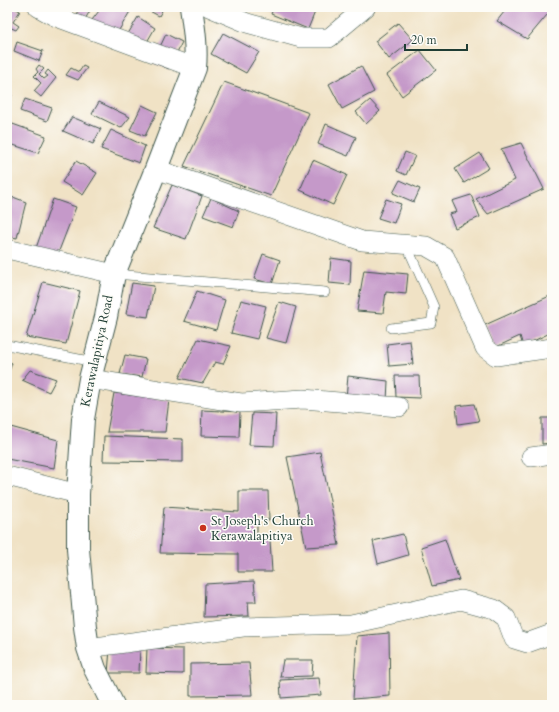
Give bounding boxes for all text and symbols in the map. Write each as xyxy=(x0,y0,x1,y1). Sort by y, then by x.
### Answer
scale bar xyxy=(405,26,467,52)
text: 20 m xyxy=(411,32,438,48)
street label: Kerawalapitiya Road xyxy=(76,293,118,409)
place label: St Joseph's Church Kerawalapitiya xyxy=(211,512,314,545)
marker: St Joseph's Church Kerawalapitiya xyxy=(198,523,208,533)

